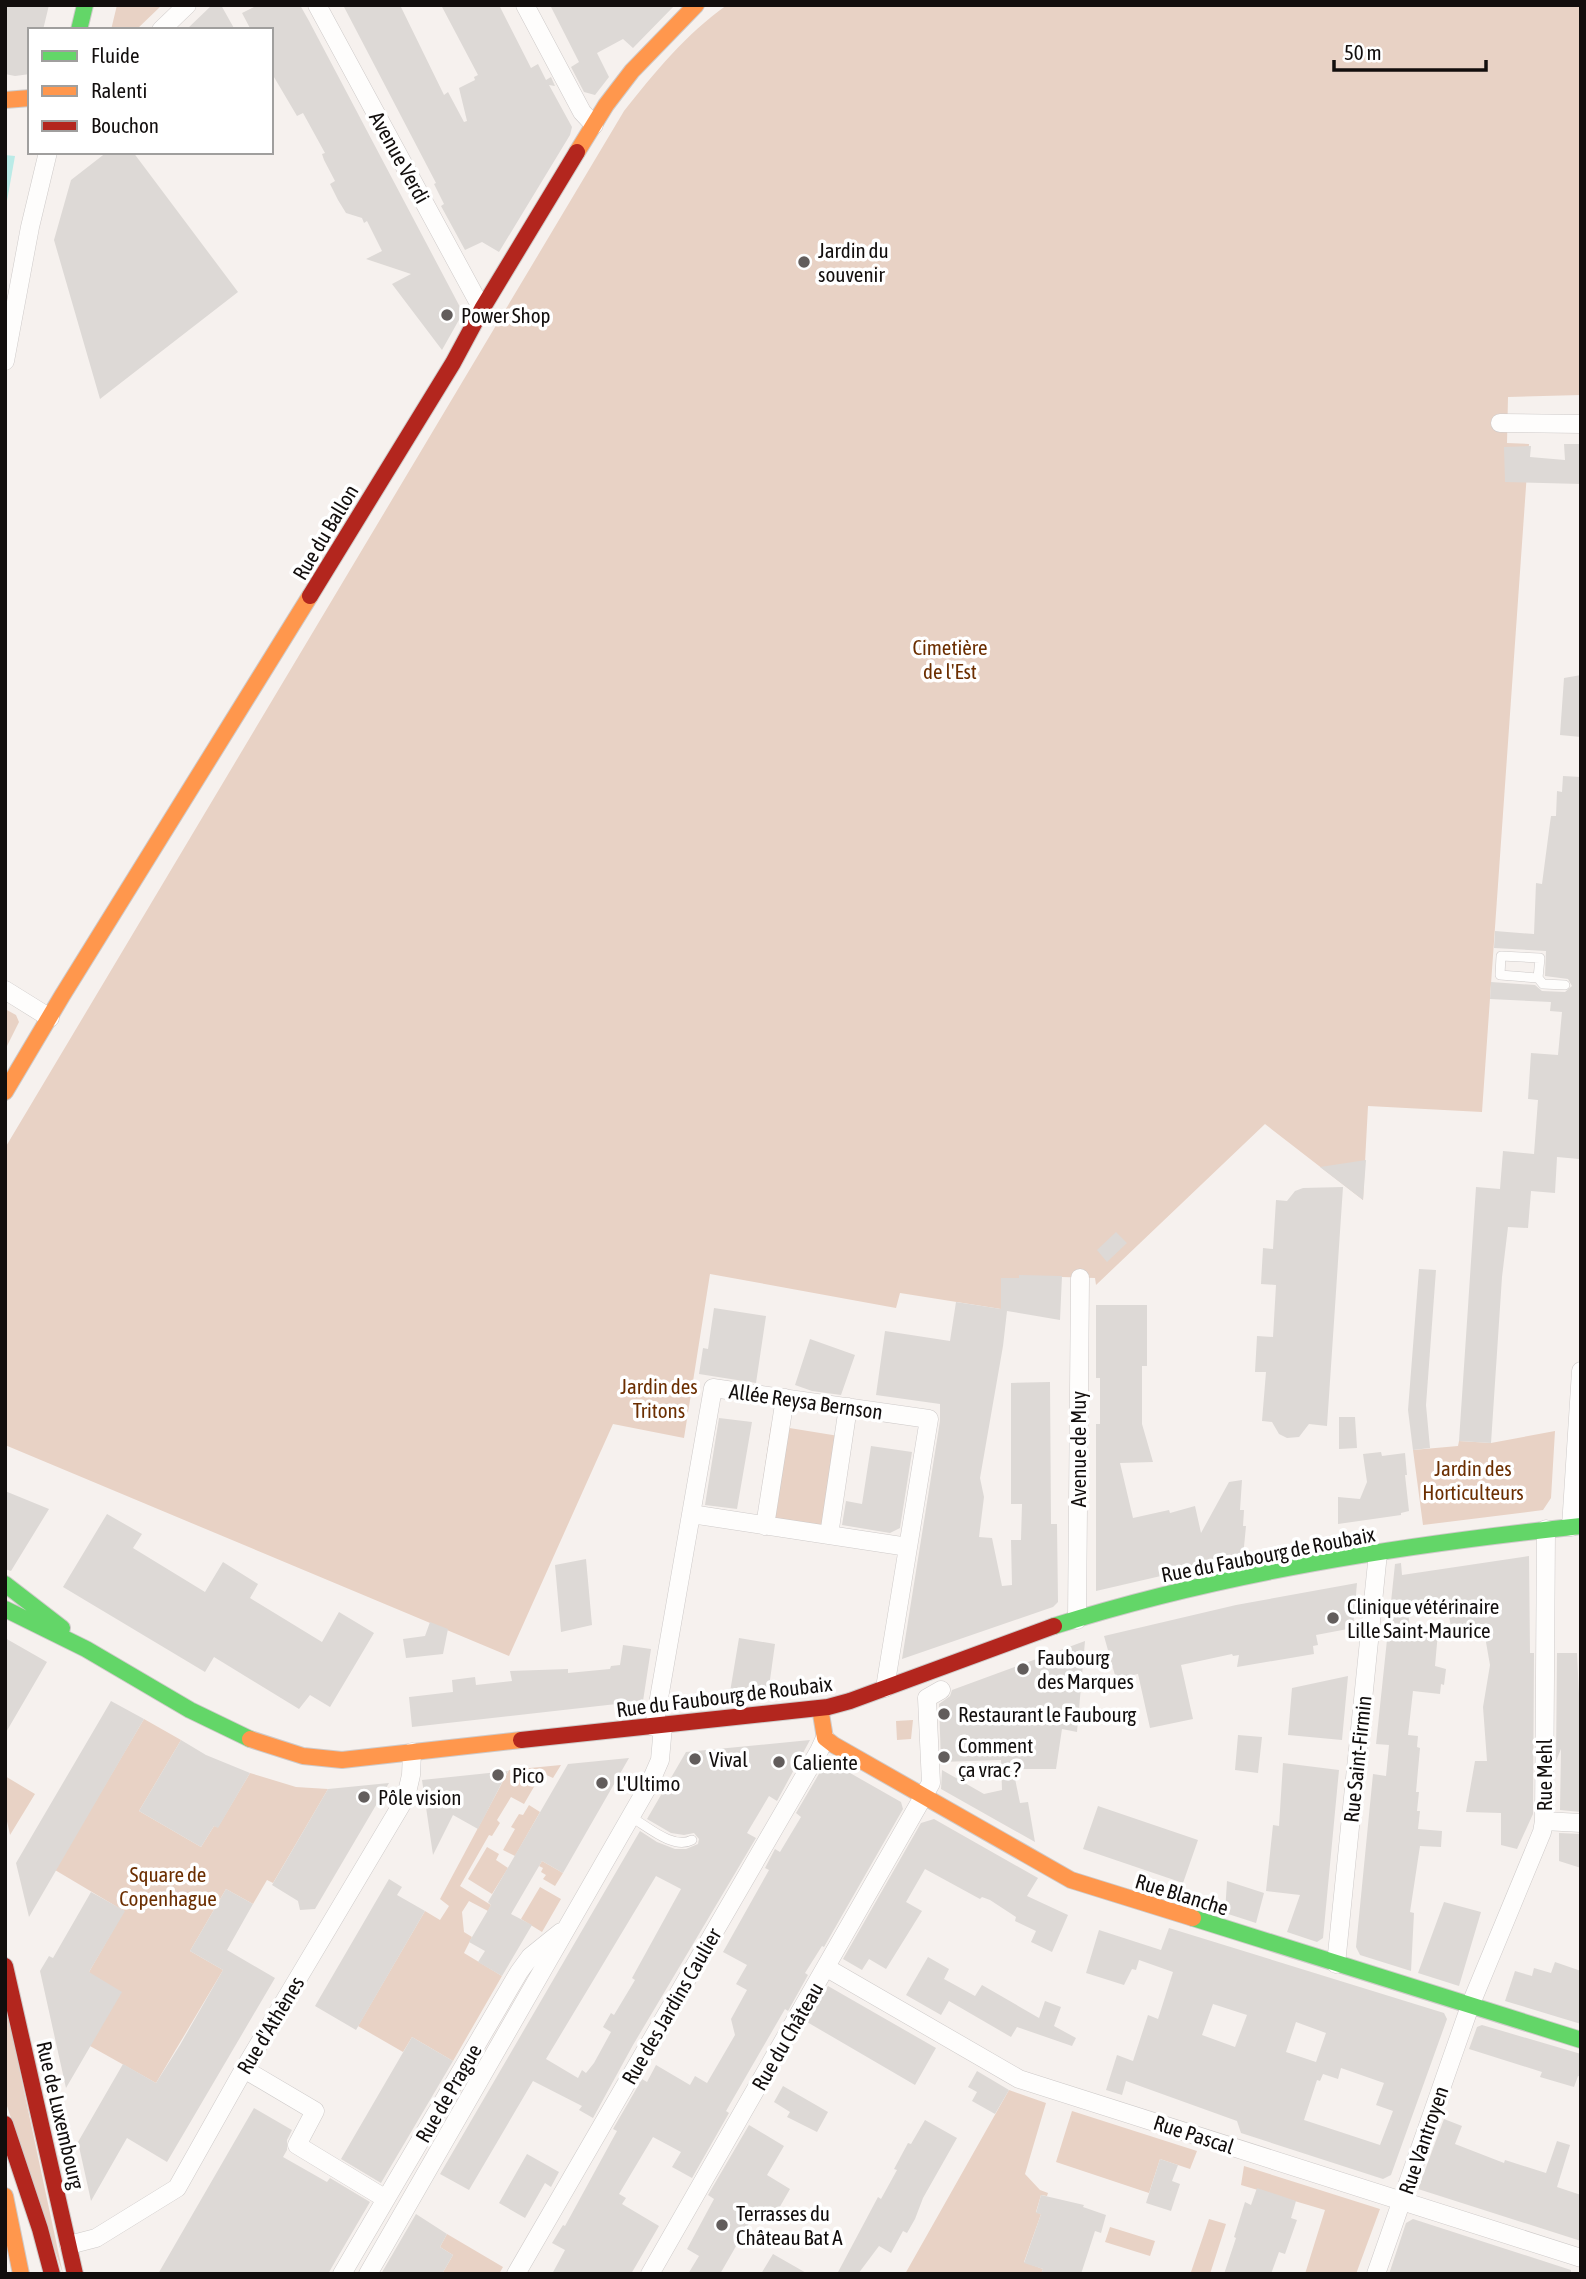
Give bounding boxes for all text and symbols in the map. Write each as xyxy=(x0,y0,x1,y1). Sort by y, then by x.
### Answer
legend xyxy=(28,28,273,154)
scale bar xyxy=(1334,28,1486,72)
text: 50 m xyxy=(1344,40,1382,64)
text: Fluide xyxy=(91,43,140,67)
text: Ralenti xyxy=(91,78,147,102)
street label: Avenue Verdi xyxy=(365,107,435,207)
text: Bouchon xyxy=(91,113,159,137)
place label: Jardin du souvenir xyxy=(818,238,889,286)
marker: Jardin du souvenir xyxy=(796,254,812,270)
place label: Power Shop xyxy=(461,303,551,327)
marker: Power Shop xyxy=(439,307,455,323)
street label: Rue du Ballon xyxy=(287,480,363,584)
park label: Cimetière de l'Est xyxy=(912,635,988,683)
park label: Jardin des Tritons xyxy=(620,1374,698,1422)
street label: Allée Reysa Bernson xyxy=(728,1378,884,1424)
street label: Avenue de Muy xyxy=(1066,1391,1090,1507)
park label: Jardin des Horticulteurs xyxy=(1422,1456,1524,1504)
street label: Rue du Faubourg de Roubaix xyxy=(1159,1521,1377,1587)
place label: Clinique vétérinaire Lille Saint-Maurice xyxy=(1347,1594,1499,1642)
marker: Clinique vétérinaire Lille Saint-Maurice xyxy=(1325,1610,1341,1626)
place label: Faubourg des Marques xyxy=(1037,1645,1134,1693)
marker: Faubourg des Marques xyxy=(1015,1661,1031,1677)
street label: Rue du Faubourg de Roubaix xyxy=(615,1671,834,1721)
street label: Rue Saint-Firmin xyxy=(1338,1694,1376,1824)
place label: Restaurant le Faubourg xyxy=(958,1702,1136,1726)
marker: Restaurant le Faubourg xyxy=(936,1706,952,1722)
place label: Comment ça vrac ? xyxy=(958,1733,1033,1781)
street label: Rue Mehl xyxy=(1532,1738,1556,1811)
place label: Vival xyxy=(709,1747,748,1771)
marker: Comment ça vrac ? xyxy=(936,1749,952,1765)
place label: Caliente xyxy=(793,1750,858,1774)
marker: Vival xyxy=(687,1751,703,1767)
marker: Caliente xyxy=(771,1754,787,1770)
place label: Pico xyxy=(512,1763,544,1787)
marker: Pico xyxy=(490,1767,506,1783)
place label: L'Ultimo xyxy=(616,1771,680,1795)
marker: L'Ultimo xyxy=(594,1775,610,1791)
place label: Pôle vision xyxy=(378,1785,462,1809)
marker: Pôle vision xyxy=(356,1789,372,1805)
park label: Square de Copenhague xyxy=(119,1862,217,1910)
street label: Rue Blanche xyxy=(1133,1868,1231,1920)
street label: Rue des Jardins Caulier xyxy=(617,1923,726,2088)
street label: Rue d'Athènes xyxy=(231,1972,309,2078)
street label: Rue du Château xyxy=(746,1978,828,2094)
street label: Rue de Luxembourg xyxy=(32,2039,90,2191)
street label: Rue de Prague xyxy=(410,2039,486,2147)
street label: Rue Vantroyen xyxy=(1393,2083,1453,2197)
street label: Rue Pascal xyxy=(1151,2110,1238,2158)
place label: Terrasses du Château Bat A xyxy=(736,2201,843,2249)
marker: Terrasses du Château Bat A xyxy=(714,2217,730,2233)

